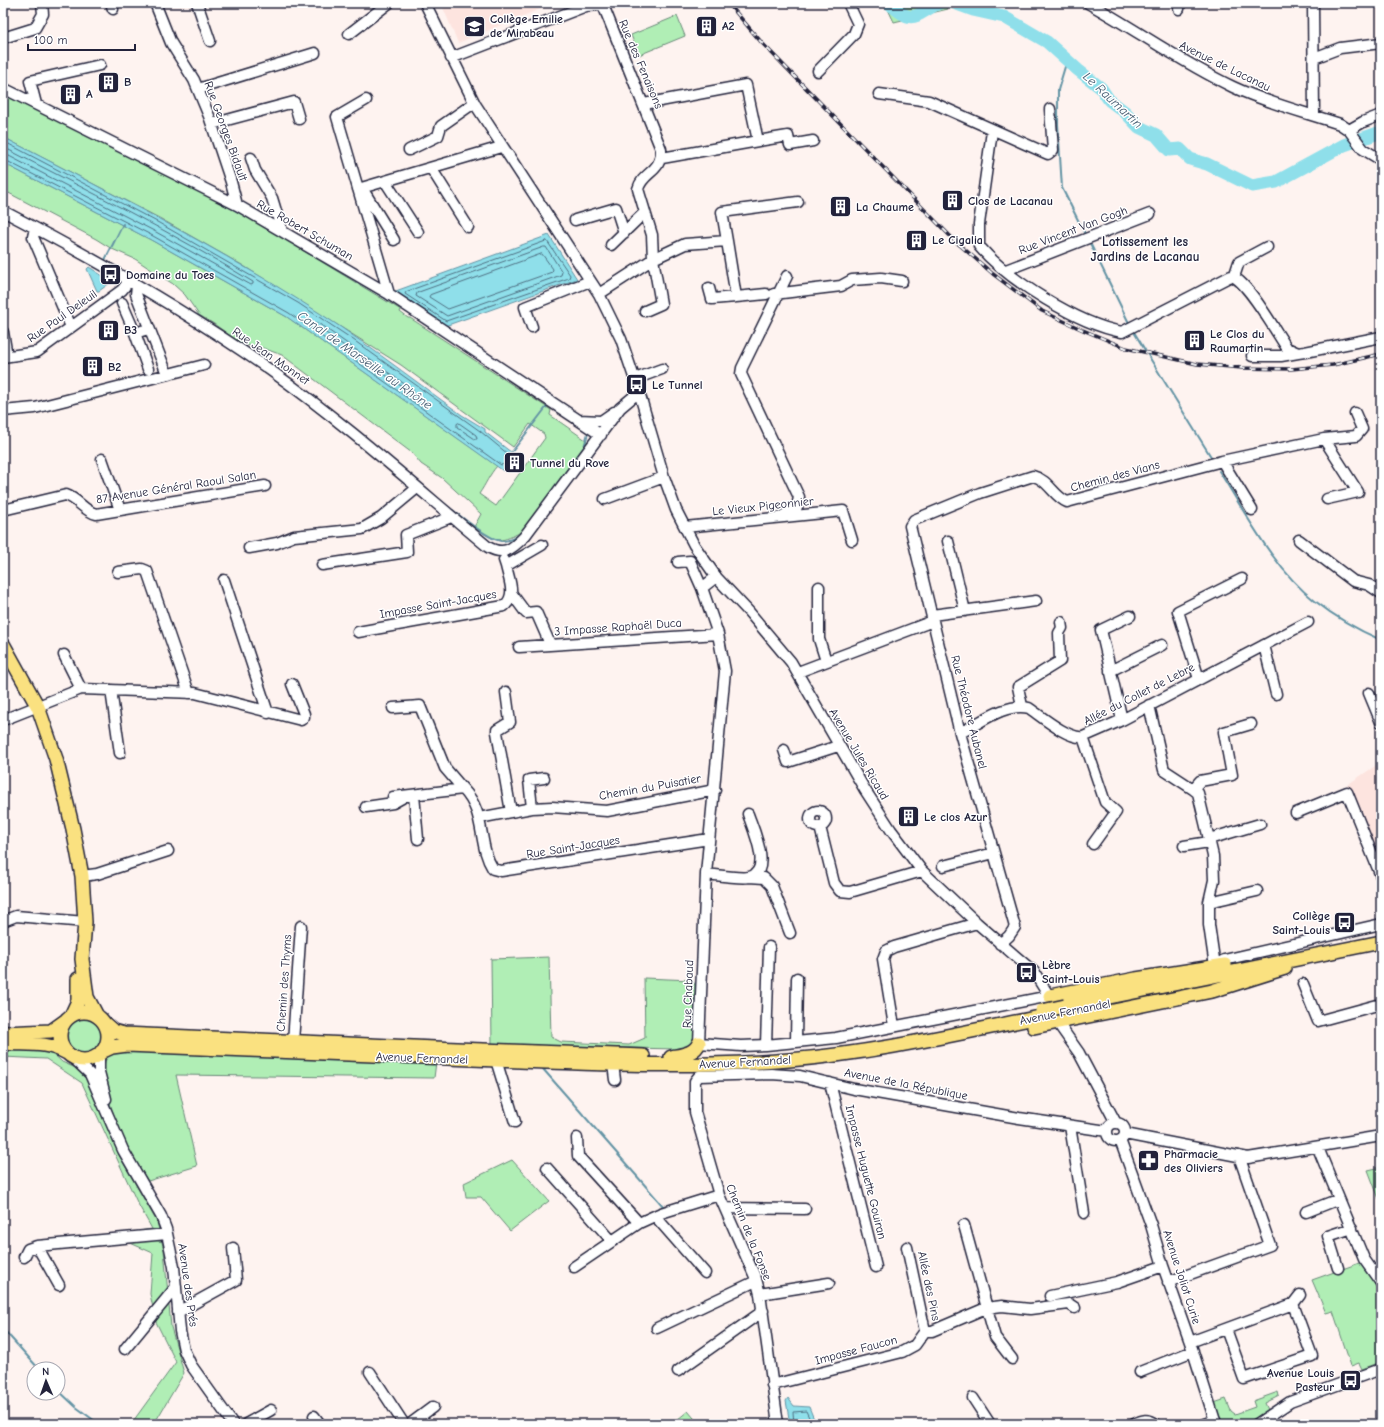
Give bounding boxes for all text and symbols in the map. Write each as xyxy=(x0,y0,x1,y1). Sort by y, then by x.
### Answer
place label: Collège Emilie de Mirabeau xyxy=(490,12,563,40)
school or university icon: Collège Emilie de Mirabeau xyxy=(462,13,488,39)
building icon: A2 xyxy=(693,13,719,39)
street label: Rue des Fenaisons xyxy=(616,17,666,111)
place label: A2 xyxy=(722,19,735,33)
scale bar xyxy=(28,26,135,52)
text: 100 m xyxy=(34,33,67,47)
street label: Avenue de Lacanau xyxy=(1177,38,1273,94)
building icon: B xyxy=(95,69,121,95)
water label: Le Raumartin xyxy=(1080,69,1146,131)
place label: B xyxy=(124,75,131,89)
street label: Rue Georges Bidault xyxy=(201,79,251,183)
building icon: A xyxy=(57,81,83,107)
place label: A xyxy=(86,87,93,101)
building icon: Clos de Lacanau xyxy=(939,188,965,214)
building icon: La Chaume xyxy=(827,194,853,220)
place label: Clos de Lacanau xyxy=(968,194,1053,208)
street label: Rue Robert Schuman xyxy=(254,197,356,263)
place label: La Chaume xyxy=(856,200,914,214)
street label: Rue Vincent Van Gogh xyxy=(1017,203,1129,257)
building icon: Le Cigalia xyxy=(904,227,930,253)
place label: Le Cigalia xyxy=(932,233,983,247)
district label: Lotissement les Jardins de Lacanau xyxy=(1091,234,1199,264)
bus stop icon: Domaine du Toes xyxy=(98,262,124,288)
place label: Domaine du Toes xyxy=(126,268,214,282)
street label: Rue Paul Deleuil xyxy=(24,287,100,345)
water label: Canal de Marseille au Rhône xyxy=(295,308,436,413)
building icon: B3 xyxy=(96,317,122,343)
place label: B3 xyxy=(124,323,137,337)
street label: Rue Jean Monnet xyxy=(230,324,313,388)
place label: Le Clos du Raumartin xyxy=(1210,327,1264,355)
building icon: Le Clos du Raumartin xyxy=(1182,328,1208,354)
building icon: B2 xyxy=(80,354,106,380)
place label: B2 xyxy=(108,360,121,374)
bus stop icon: Le Tunnel xyxy=(624,372,650,398)
place label: Le Tunnel xyxy=(652,378,703,392)
building icon: Tunnel du Rove xyxy=(502,450,528,476)
place label: Tunnel du Rove xyxy=(530,456,609,470)
street label: Chemin des Vians xyxy=(1069,457,1161,495)
street label: 87 Avenue Général Raoul Salan xyxy=(95,467,257,507)
street label: Le Vieux Pigeonnier xyxy=(712,494,815,518)
street label: Impasse Saint-Jacques xyxy=(378,587,498,621)
street label: 3 Impasse Raphaël Duca xyxy=(554,616,682,638)
street label: Rue Théodore Aubanel xyxy=(948,654,990,770)
street label: Allée du Collet de Lebre xyxy=(1081,660,1197,728)
street label: Avenue Jules Ricaud xyxy=(826,706,892,802)
street label: Chemin du Puisatier xyxy=(598,771,702,803)
building icon: Le clos Azur xyxy=(896,804,922,830)
place label: Le clos Azur xyxy=(924,810,987,824)
street label: Rue Saint-Jacques xyxy=(525,833,621,861)
place label: Collège Saint-Louis xyxy=(1272,909,1330,937)
bus stop icon: Collège Saint-Louis xyxy=(1332,910,1358,936)
street label: Chemin des Thyms xyxy=(274,934,294,1032)
place label: Lèbre Saint-Louis xyxy=(1042,958,1100,986)
bus stop icon: Lèbre Saint-Louis xyxy=(1014,959,1040,985)
street label: Rue Chabaud xyxy=(680,960,696,1028)
street label: Avenue Fernandel xyxy=(1018,996,1112,1028)
street label: Avenue Fernandel xyxy=(376,1049,468,1067)
street label: Avenue Fernandel xyxy=(699,1053,791,1071)
street label: Avenue de la République xyxy=(843,1065,969,1103)
street label: Impasse Huguette Gouiran xyxy=(842,1103,890,1241)
place label: Pharmacie des Oliviers xyxy=(1164,1147,1223,1175)
pharmacy icon: Pharmacie des Oliviers xyxy=(1136,1148,1162,1174)
street label: Chemin de la Fonse xyxy=(723,1182,775,1282)
street label: Avenue Joliot Curie xyxy=(1160,1228,1204,1326)
street label: Avenue des Prés xyxy=(175,1242,201,1328)
street label: Allée des Pins xyxy=(915,1250,943,1322)
street label: Impasse Faucon xyxy=(813,1332,899,1368)
north arrow xyxy=(26,1361,66,1401)
text: N xyxy=(42,1365,49,1378)
place label: Avenue Louis Pasteur xyxy=(1267,1366,1334,1394)
bus stop icon: Avenue Louis Pasteur xyxy=(1337,1367,1363,1393)

